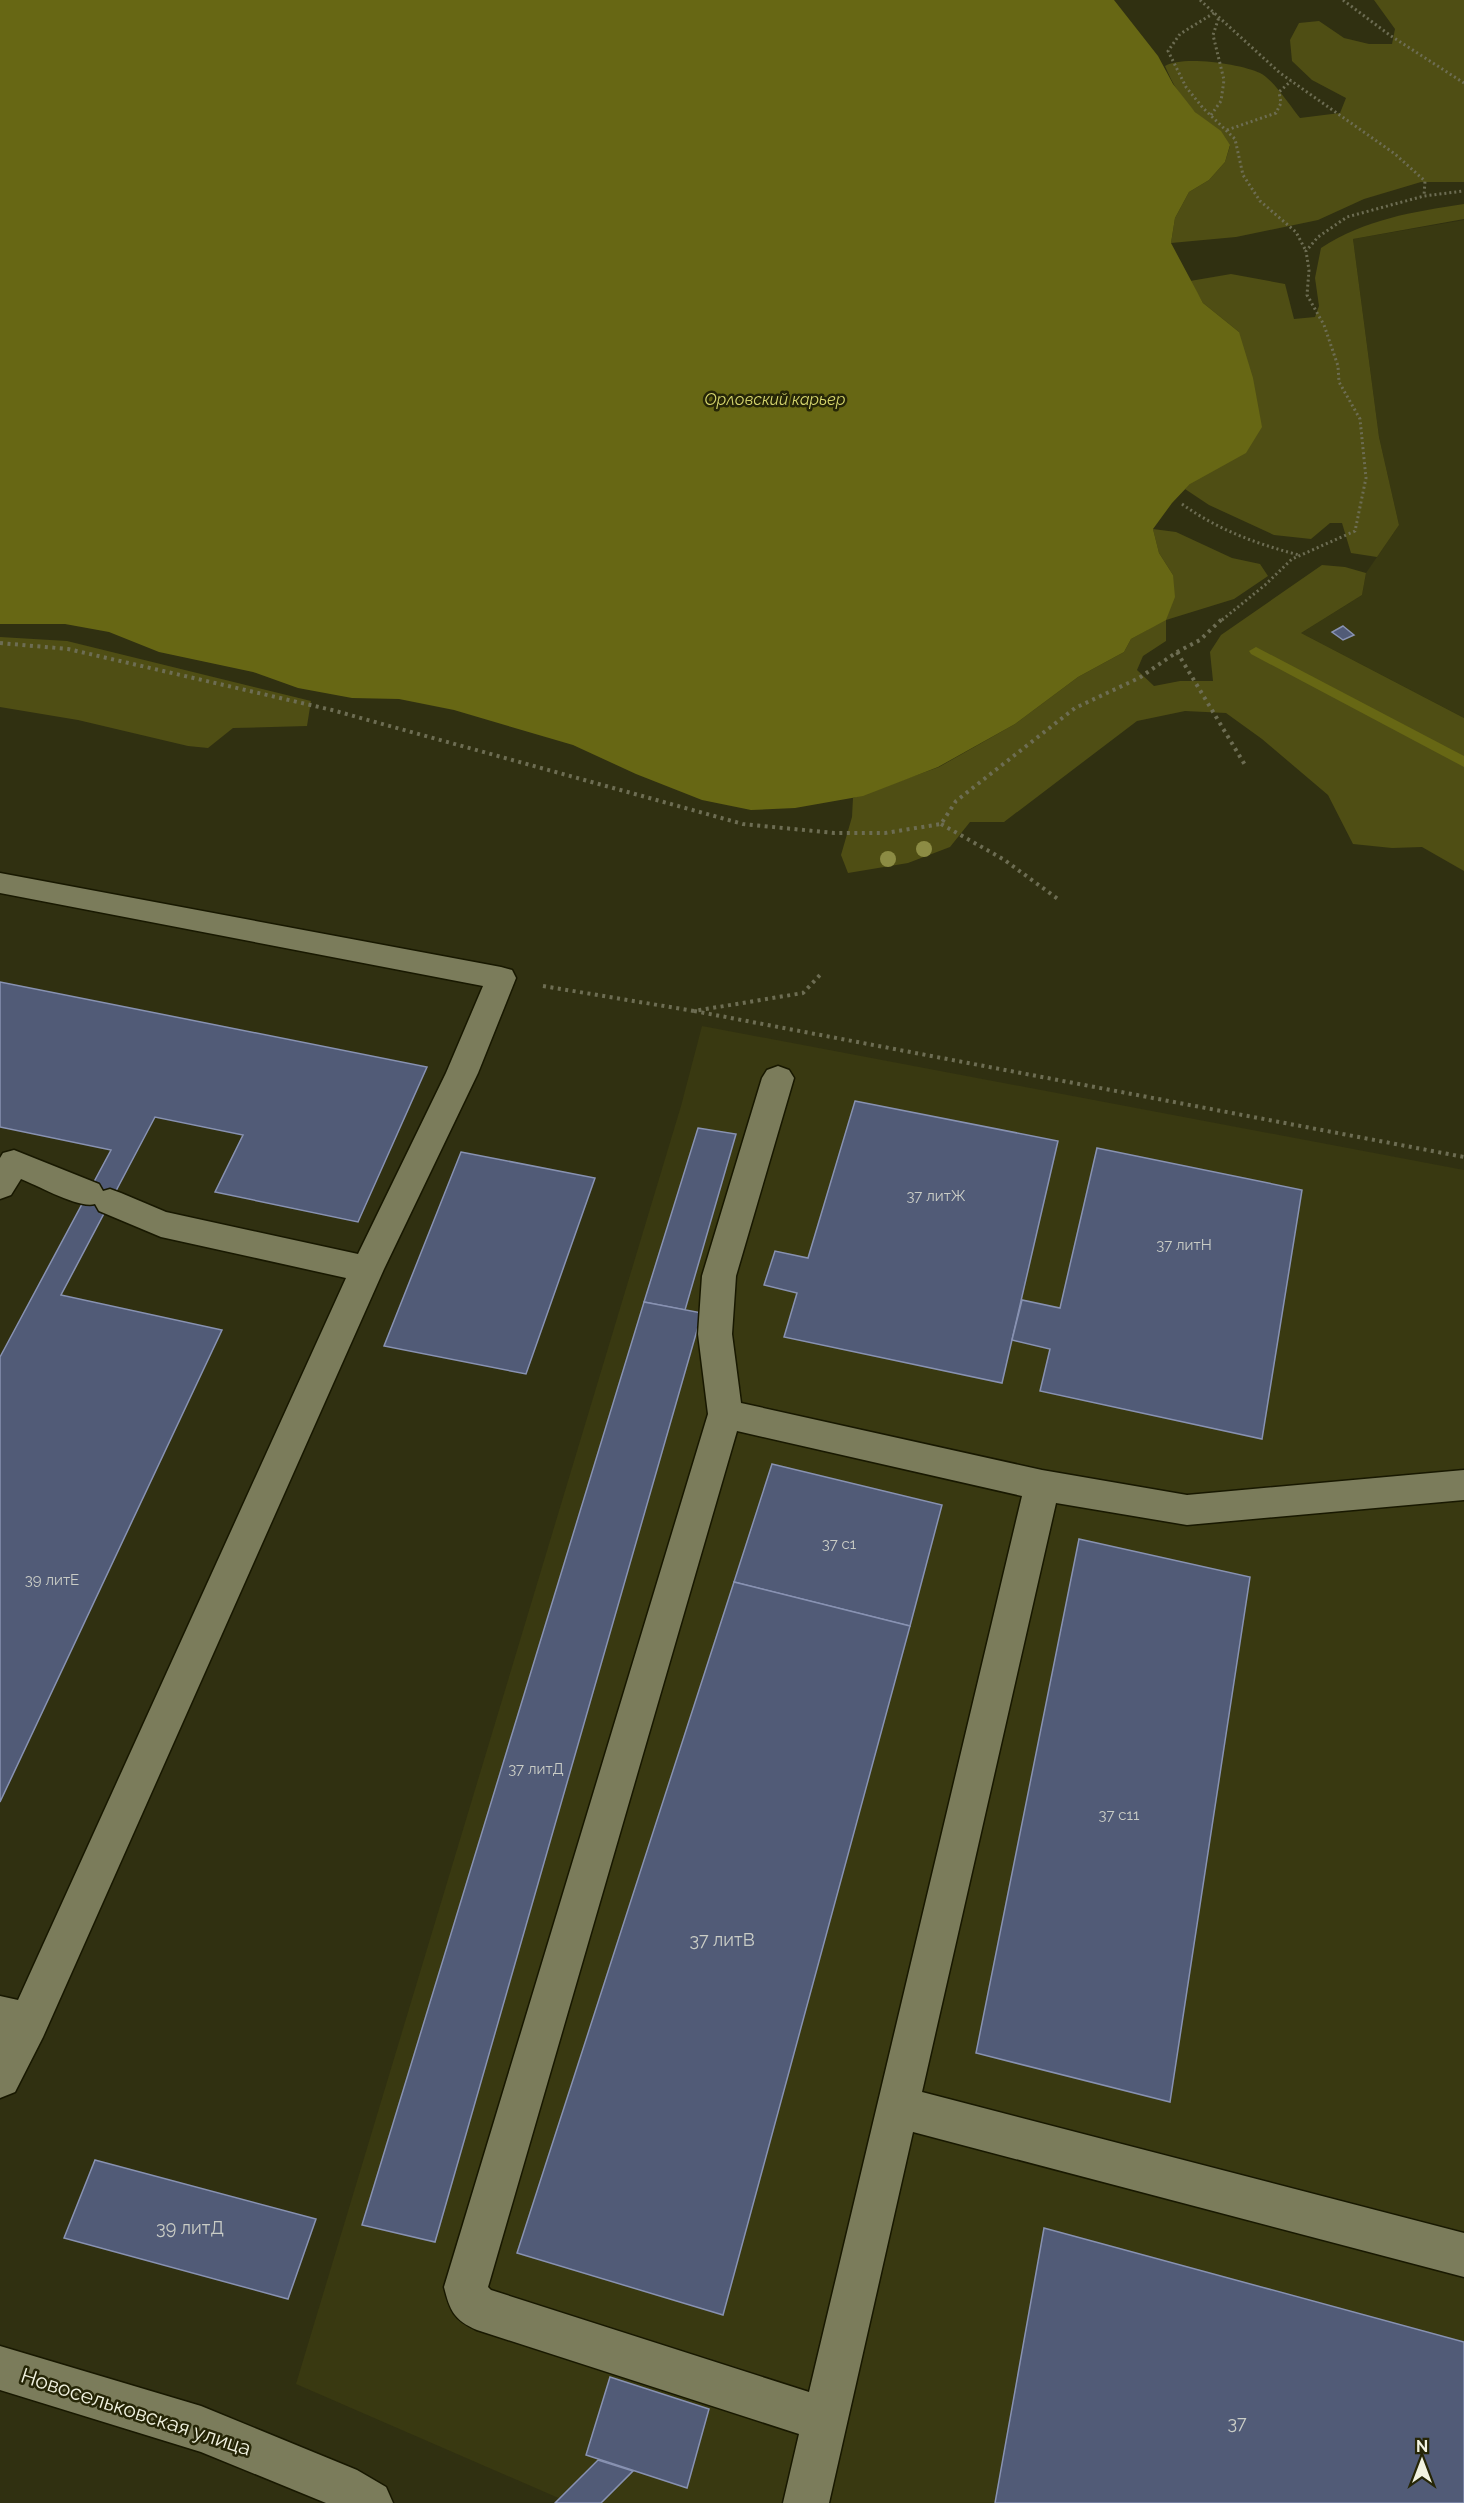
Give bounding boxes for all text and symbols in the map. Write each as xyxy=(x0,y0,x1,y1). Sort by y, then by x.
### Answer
water label: Орловский карьер xyxy=(705,390,845,409)
house number: 37 литЖ xyxy=(906,1187,966,1205)
house number: 37 литН xyxy=(1156,1236,1212,1254)
house number: 37 с1 xyxy=(822,1535,857,1553)
house number: 39 литЕ xyxy=(25,1571,79,1589)
house number: 37 литД xyxy=(508,1760,564,1778)
house number: 37 с11 xyxy=(1099,1806,1140,1824)
house number: 37 литВ xyxy=(689,1929,755,1950)
house number: 39 литД xyxy=(156,2217,224,2238)
street label: Новосельковская улица xyxy=(18,2362,254,2461)
house number: 37 xyxy=(1227,2412,1247,2433)
north arrow xyxy=(1392,2431,1452,2491)
text: N xyxy=(1416,2437,1428,2456)

